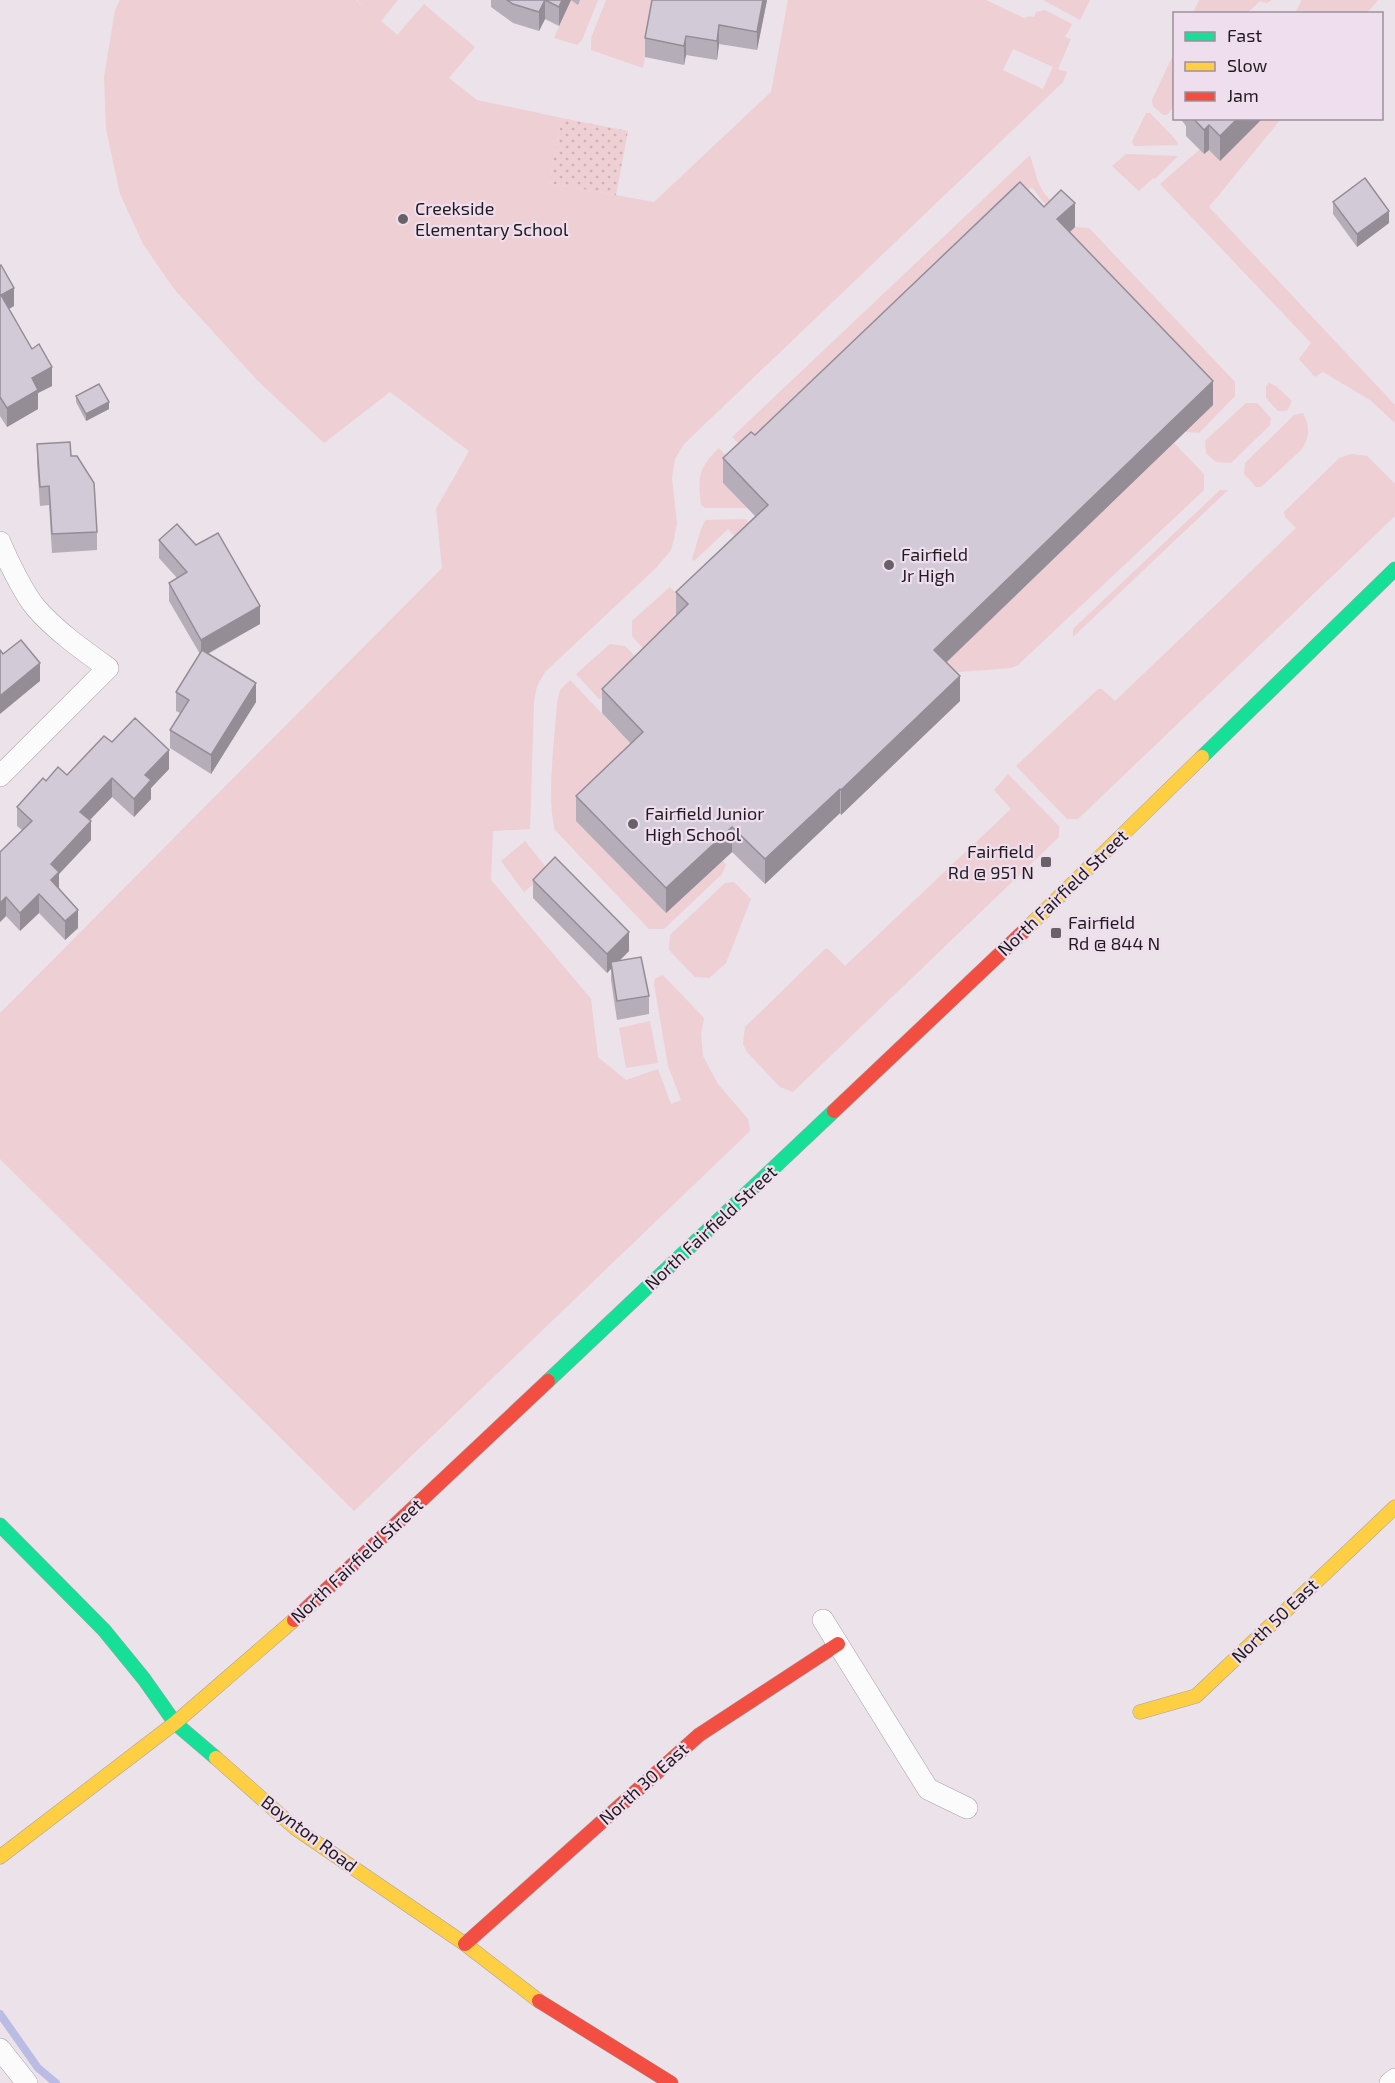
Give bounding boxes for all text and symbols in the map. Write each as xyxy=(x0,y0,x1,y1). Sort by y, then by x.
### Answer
legend xyxy=(1173,12,1383,120)
text: Fast xyxy=(1227,24,1262,46)
text: Slow xyxy=(1227,54,1268,76)
text: Jam xyxy=(1227,84,1259,106)
place label: Creekside Elementary School xyxy=(415,197,569,240)
marker: Creekside Elementary School xyxy=(396,212,410,226)
place label: Fairfield Jr High xyxy=(901,543,968,586)
marker: Fairfield Jr High xyxy=(882,558,896,572)
place label: Fairfield Junior High School xyxy=(645,802,764,845)
marker: Fairfield Junior High School xyxy=(626,817,640,831)
street label: North Fairfield Street xyxy=(993,824,1132,960)
place label: Fairfield Rd @ 951 N xyxy=(948,840,1034,883)
marker: Fairfield Rd @ 951 N xyxy=(1039,855,1053,869)
place label: Fairfield Rd @ 844 N xyxy=(1068,911,1160,954)
marker: Fairfield Rd @ 844 N xyxy=(1049,926,1063,940)
street label: North Fairfield Street xyxy=(640,1160,781,1294)
street label: North Fairfield Street xyxy=(286,1493,427,1627)
street label: North 50 East xyxy=(1226,1573,1322,1667)
street label: North 30 East xyxy=(594,1737,693,1829)
street label: Boynton Road xyxy=(257,1790,362,1876)

